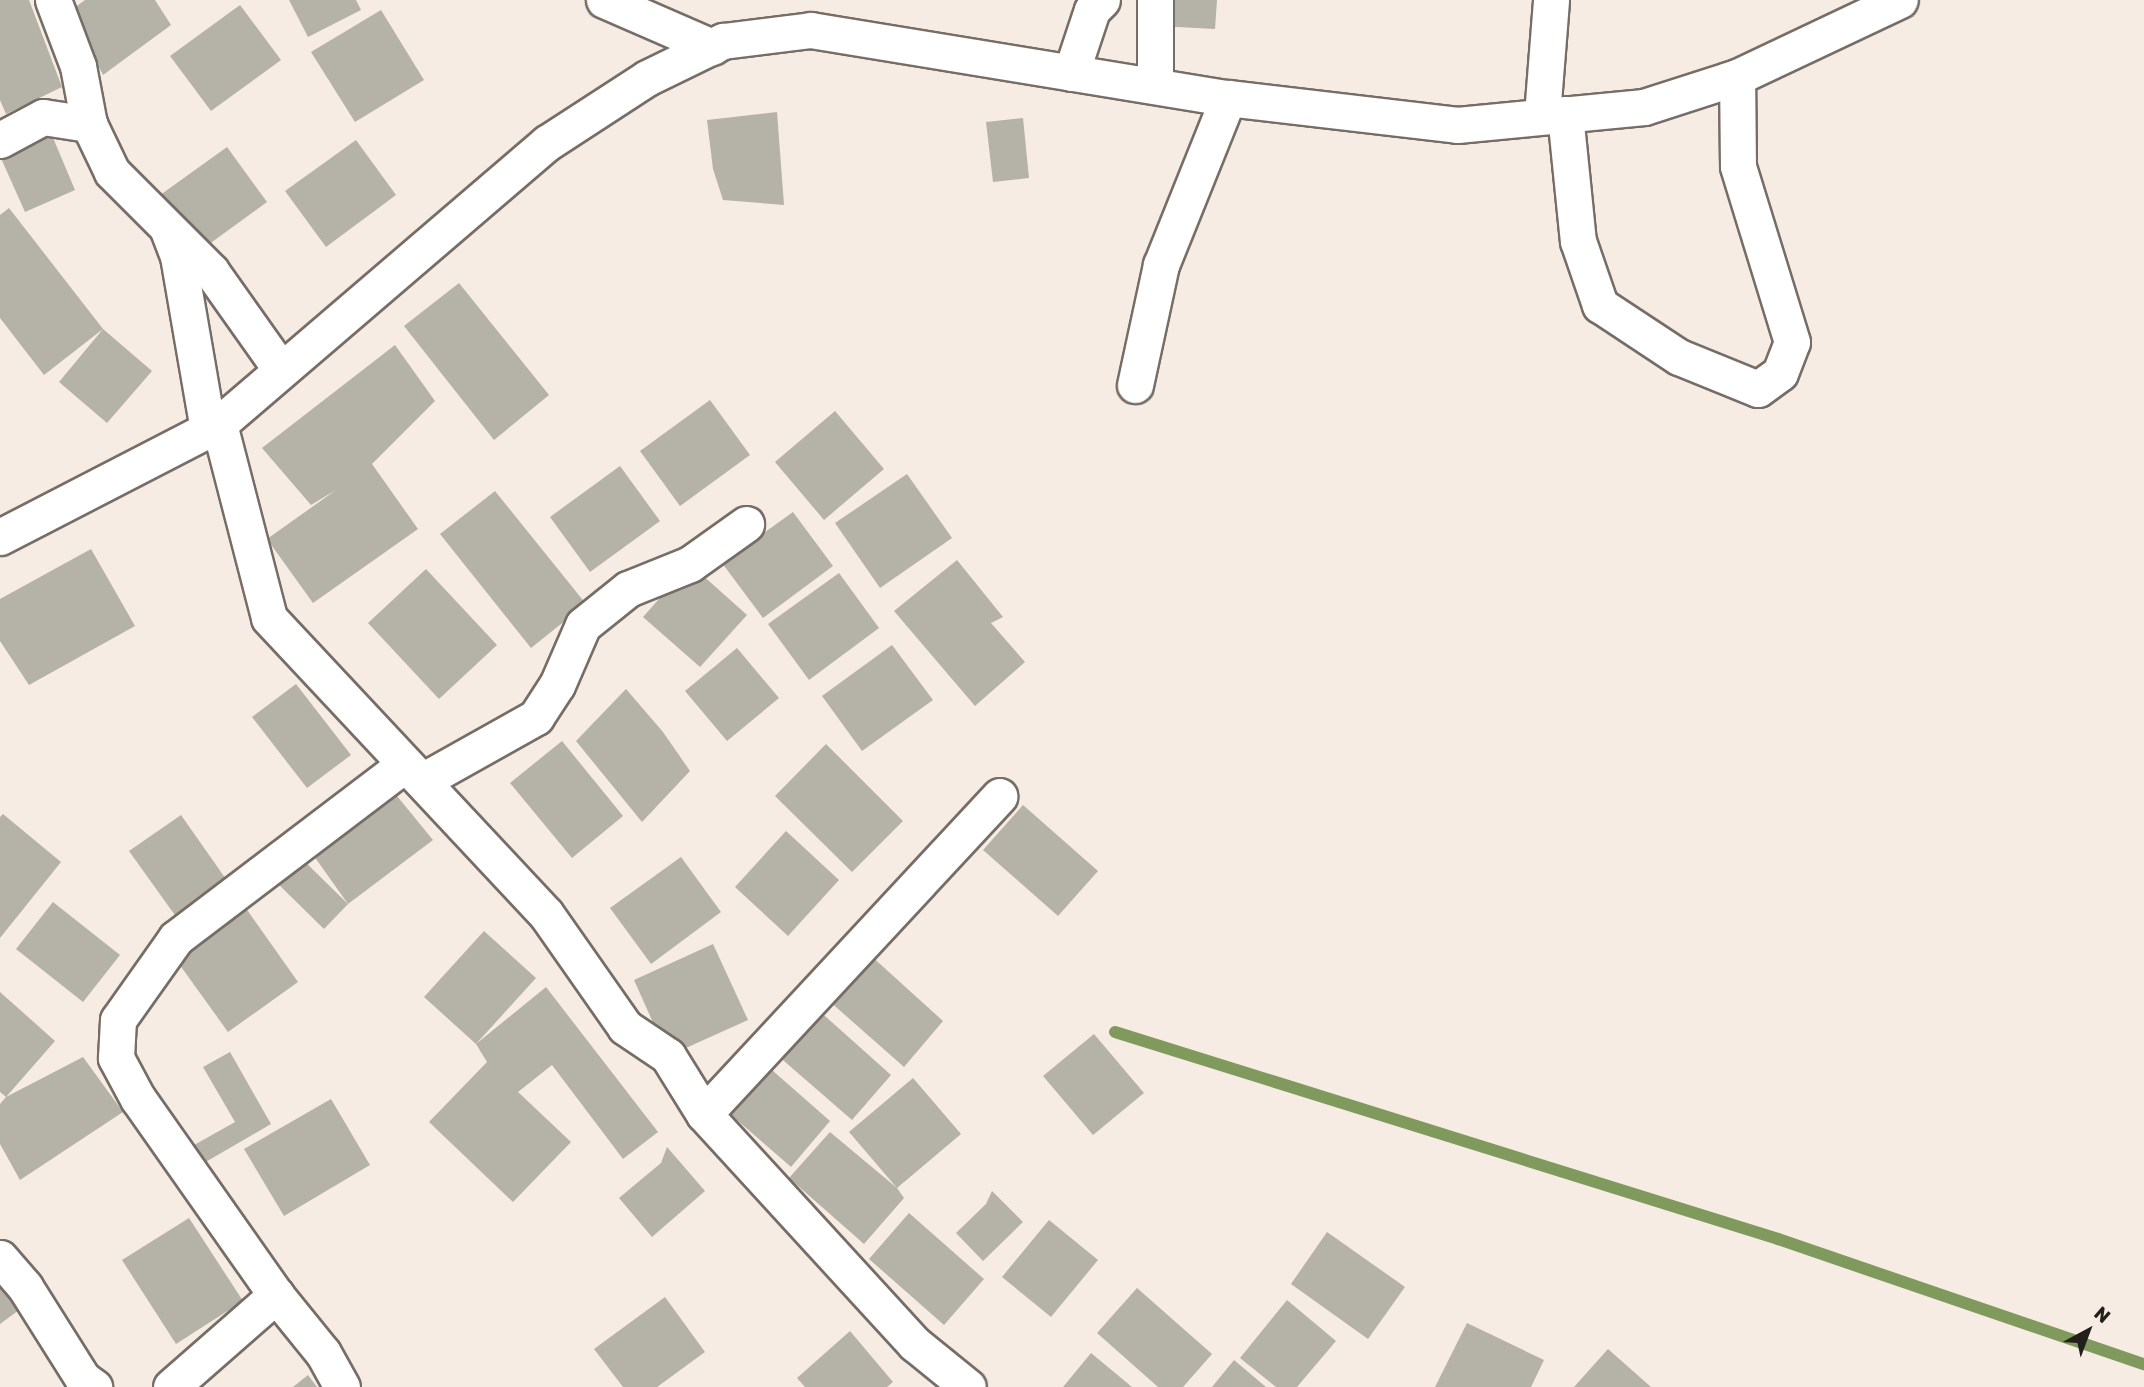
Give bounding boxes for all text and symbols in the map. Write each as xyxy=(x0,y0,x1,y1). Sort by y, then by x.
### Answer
north arrow xyxy=(2053,1296,2123,1366)
text: N xyxy=(2089,1302,2115,1328)

